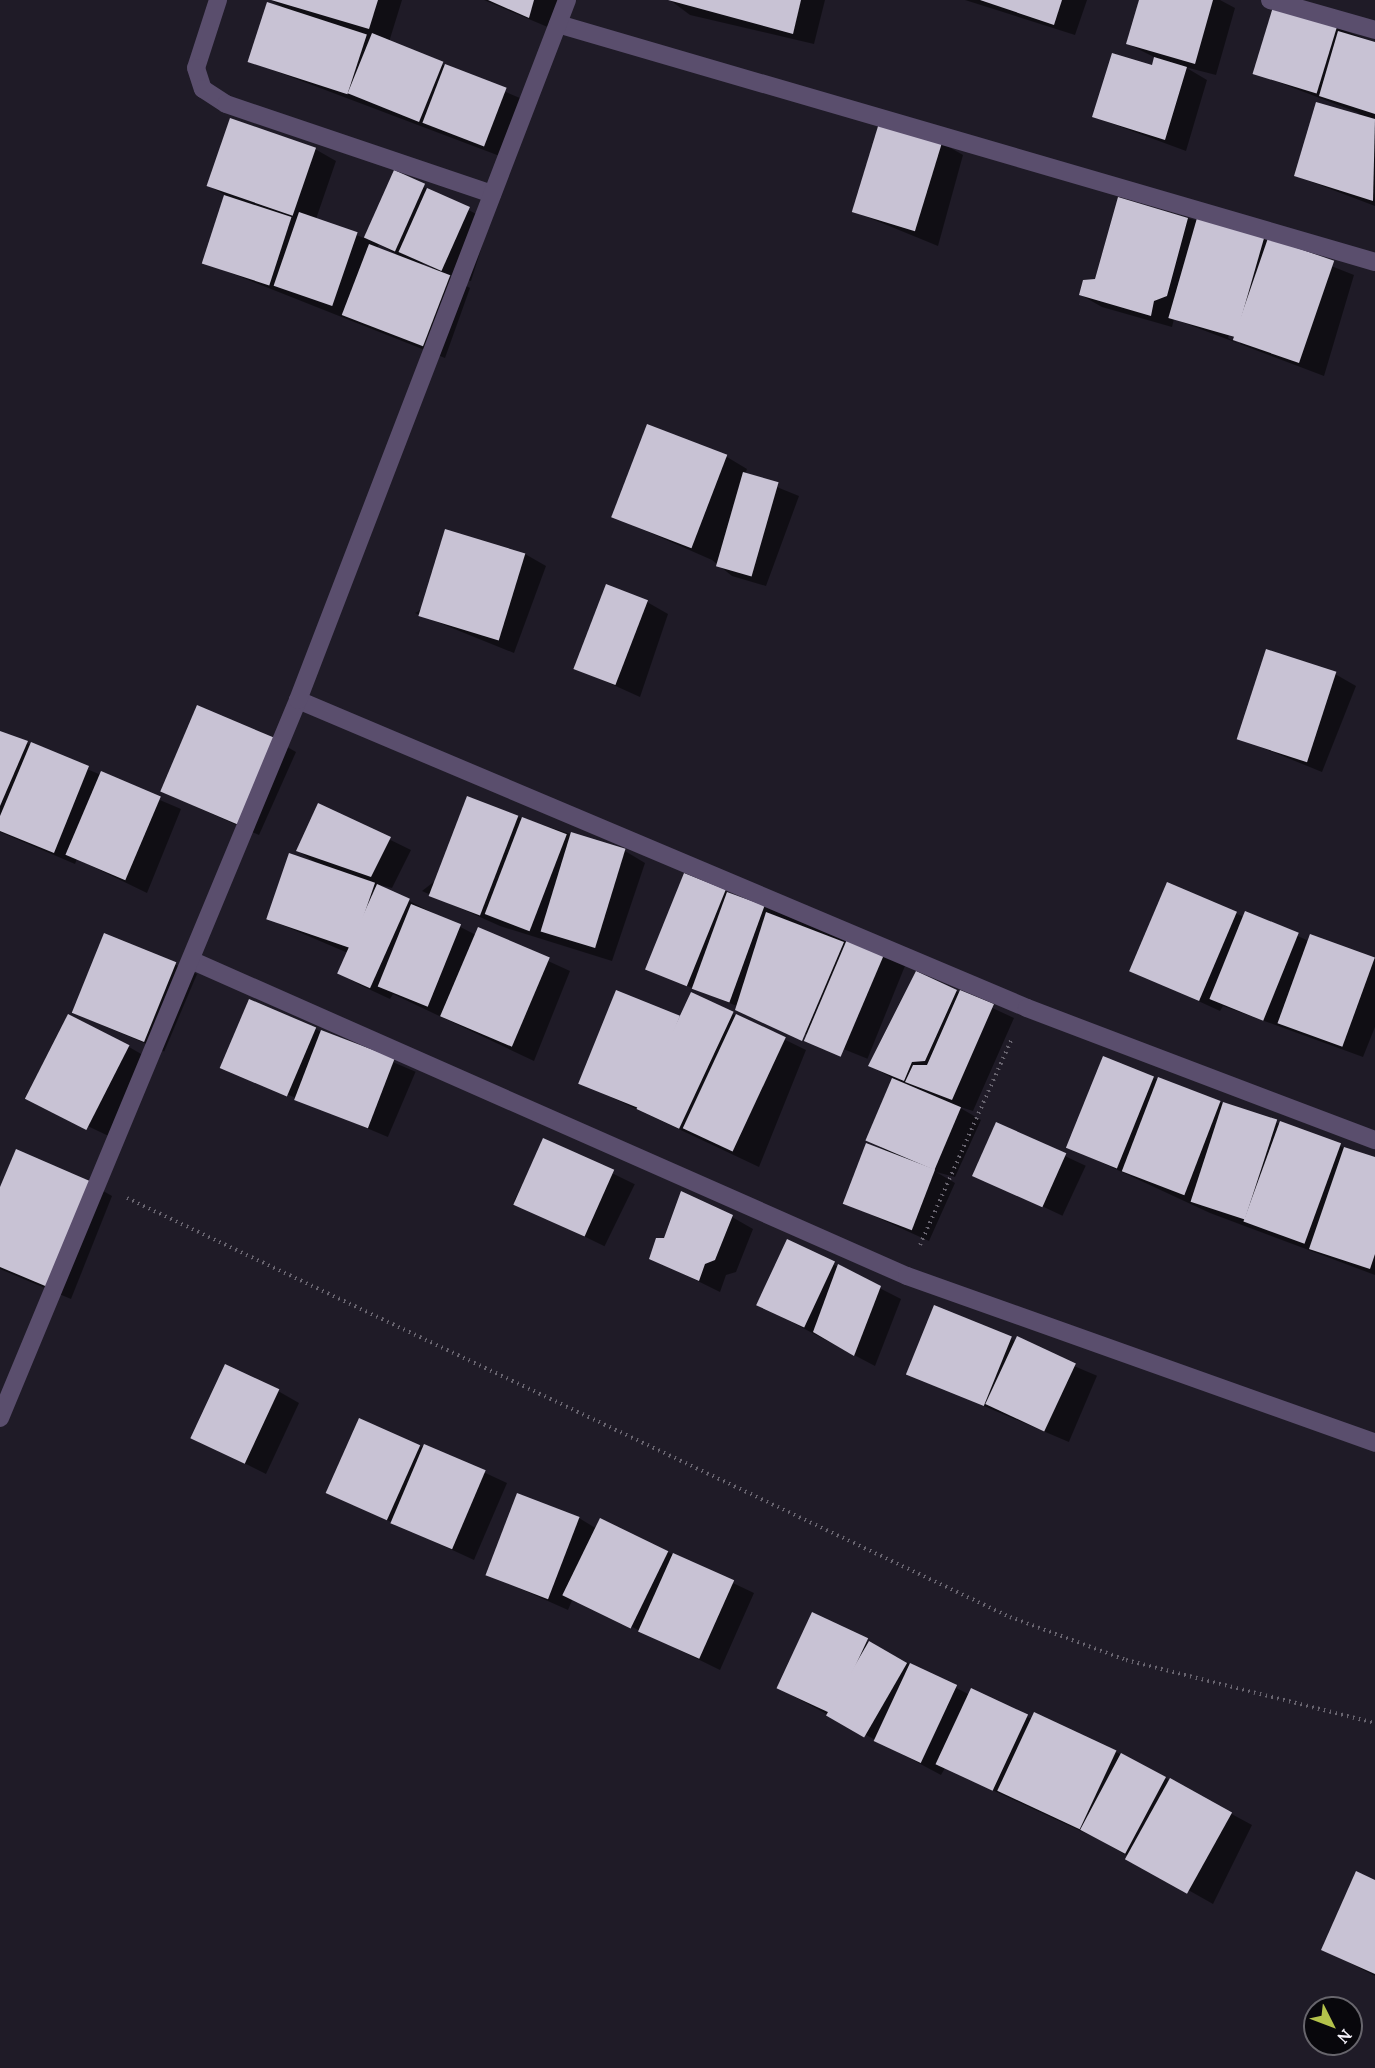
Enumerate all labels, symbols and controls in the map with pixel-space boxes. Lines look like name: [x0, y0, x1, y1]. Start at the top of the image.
north arrow: [1303, 1996, 1363, 2056]
text: N: [1333, 2025, 1356, 2048]

